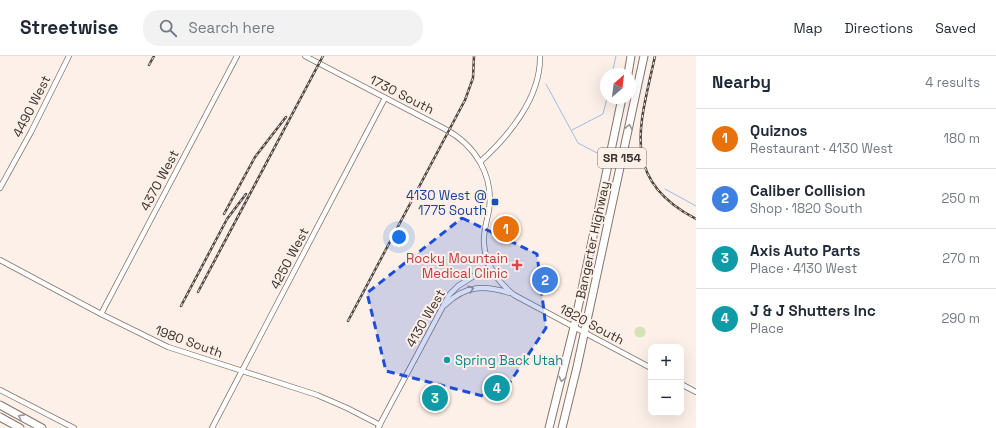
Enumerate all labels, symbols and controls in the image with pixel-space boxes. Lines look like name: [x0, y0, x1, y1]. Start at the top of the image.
search box: [143, 10, 423, 46]
text: Streetwise: [20, 15, 119, 40]
icon: search: [157, 17, 179, 39]
text: Search here: [189, 18, 275, 37]
text: Map: [793, 19, 823, 37]
text: Directions: [845, 19, 913, 37]
text: Saved: [935, 19, 976, 37]
north arrow: [600, 68, 636, 104]
street label: 1730 South: [367, 71, 437, 118]
text: Nearby: [712, 71, 771, 93]
street label: 4490 West: [9, 72, 54, 140]
text: 4 results: [925, 74, 980, 91]
text: Quiznos: [750, 121, 807, 140]
one-way arrow: [624, 124, 633, 130]
text: 1: [722, 130, 728, 147]
text: 180 m: [944, 130, 980, 147]
text: Restaurant · 4130 West: [750, 140, 893, 157]
street label: 4370 West: [136, 147, 183, 214]
road number: SR 154: [598, 148, 646, 168]
street label: Bangerter Highway: [572, 180, 613, 301]
text: Caliber Collision: [750, 181, 865, 200]
place label: 4130 West @ 1775 South: [406, 187, 487, 219]
text: 2: [721, 190, 729, 207]
text: 250 m: [942, 190, 980, 207]
marker: 4130 West @ 1775 South: [490, 197, 500, 207]
text: Shop · 1820 South: [750, 200, 862, 217]
pin: 1: [493, 214, 519, 244]
street label: 4250 West: [266, 225, 313, 292]
your location: [389, 227, 409, 247]
text: Axis Auto Parts: [750, 241, 860, 260]
place label: Rocky Mountain Medical Clinic: [406, 250, 508, 282]
text: 3: [721, 250, 729, 267]
text: 270 m: [942, 250, 980, 267]
marker: Rocky Mountain Medical Clinic: [511, 259, 523, 271]
text: Place · 4130 West: [750, 260, 857, 277]
pin: 2: [532, 265, 558, 295]
street label: 4130 West: [402, 286, 449, 350]
one-way arrow: [468, 286, 475, 294]
street label: 1820 South: [556, 300, 627, 349]
text: J & J Shutters Inc: [750, 301, 876, 320]
text: 4: [721, 310, 729, 327]
text: 290 m: [941, 310, 980, 327]
text: Place: [750, 320, 784, 337]
street label: 1980 South: [153, 321, 225, 362]
map controls: [648, 344, 684, 416]
button: +: [648, 344, 684, 380]
place label: Spring Back Utah: [455, 352, 563, 369]
marker: Spring Back Utah: [442, 355, 452, 365]
pin: 4: [484, 373, 510, 403]
one-way arrow: [558, 376, 566, 382]
button: −: [648, 380, 684, 416]
pin: 3: [422, 383, 448, 413]
one-way arrow: [18, 414, 25, 421]

